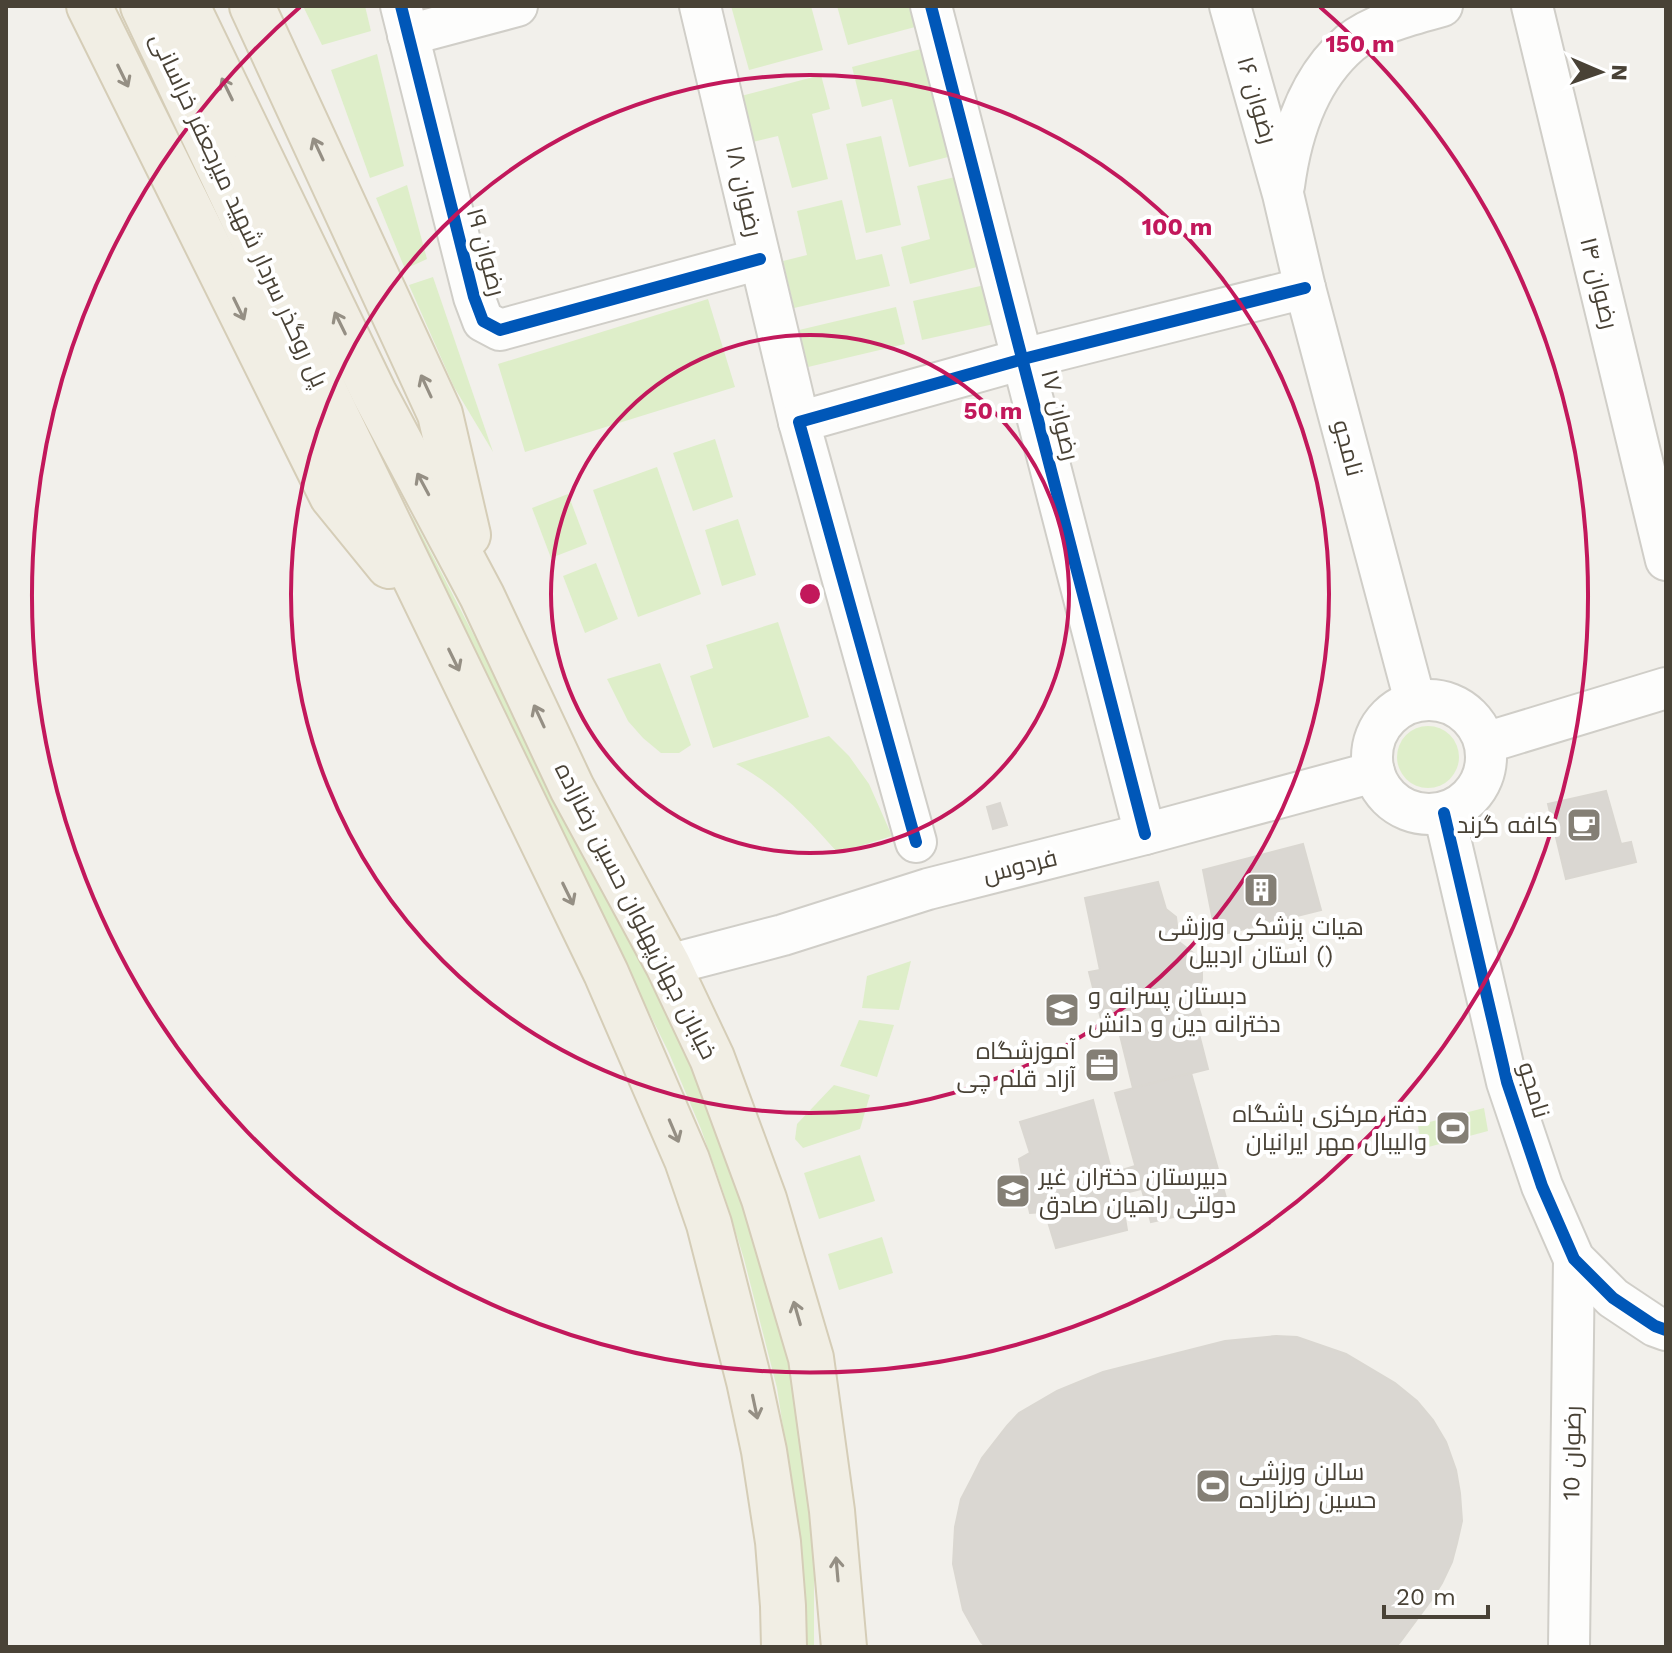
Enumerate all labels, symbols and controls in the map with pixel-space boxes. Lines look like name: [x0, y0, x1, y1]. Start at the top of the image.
street label: پل روگذر سردار شهید میرجعفر خراسانی: [143, 28, 334, 393]
text: 150 m: [1325, 30, 1395, 58]
north arrow: [1560, 32, 1640, 112]
street label: رضوان ۱۶: [1231, 53, 1283, 147]
one-way arrow: [116, 63, 132, 87]
text: N: [1607, 64, 1632, 81]
one-way arrow: [219, 77, 234, 101]
one-way arrow: [310, 138, 325, 162]
street label: رضوان ۱۸: [720, 143, 768, 239]
street label: رضوان ۱۹: [461, 205, 511, 299]
text: 100 m: [1142, 213, 1212, 241]
street label: رضوان ۱۴: [1574, 234, 1624, 332]
one-way arrow: [232, 296, 247, 320]
one-way arrow: [332, 311, 347, 335]
street label: رضوان ۱۷: [1035, 367, 1085, 463]
one-way arrow: [418, 374, 433, 398]
text: 50 m: [964, 397, 1022, 425]
street label: نامجو: [1327, 417, 1369, 479]
one-way arrow: [414, 473, 430, 496]
centre of rings: [796, 580, 824, 608]
one-way arrow: [447, 648, 462, 672]
one-way arrow: [531, 705, 546, 729]
street label: خیابان جهان‌پهلوان حسین رضا‌زاده: [547, 758, 723, 1065]
cafe icon: کافه گرند: [1565, 806, 1603, 844]
place label: کافه گرند: [1457, 811, 1558, 839]
street label: فردوس: [980, 843, 1060, 889]
building icon: هیات پزشکی ورزشی استان اردبیل (): [1242, 871, 1280, 909]
one-way arrow: [561, 882, 576, 906]
place label: هیات پزشکی ورزشی استان اردبیل (): [1158, 913, 1364, 969]
place label: دبستان پسرانه و دخترانه دین و دانش: [1088, 982, 1281, 1038]
school or university icon: دبستان پسرانه و دخترانه دین و دانش: [1043, 991, 1081, 1029]
place label: آموزشگاه آزاد قلم چی: [957, 1037, 1077, 1095]
office icon: آموزشگاه آزاد قلم چی: [1083, 1046, 1121, 1084]
street label: نامجو: [1512, 1059, 1556, 1121]
place label: دفتر مرکزی باشگاه والیبال مهر ایرانیان: [1232, 1100, 1427, 1156]
sports icon: دفتر مرکزی باشگاه والیبال مهر ایرانیان: [1434, 1109, 1472, 1147]
one-way arrow: [668, 1118, 683, 1143]
place label: دبیرستان دختران غیر دولتی راهیان صادق: [1037, 1163, 1236, 1220]
school or university icon: دبیرستان دختران غیر دولتی راهیان صادق: [994, 1172, 1032, 1210]
one-way arrow: [789, 1300, 804, 1326]
one-way arrow: [748, 1394, 763, 1420]
street label: رضوان 10: [1557, 1405, 1587, 1501]
place label: سالن ورزشی حسین رضا‌زاده: [1239, 1458, 1376, 1514]
sports icon: سالن ورزشی حسین رضا‌زاده: [1194, 1467, 1232, 1505]
one-way arrow: [829, 1556, 844, 1583]
scale bar: [1384, 1569, 1488, 1619]
text: 20 m: [1396, 1583, 1456, 1611]

